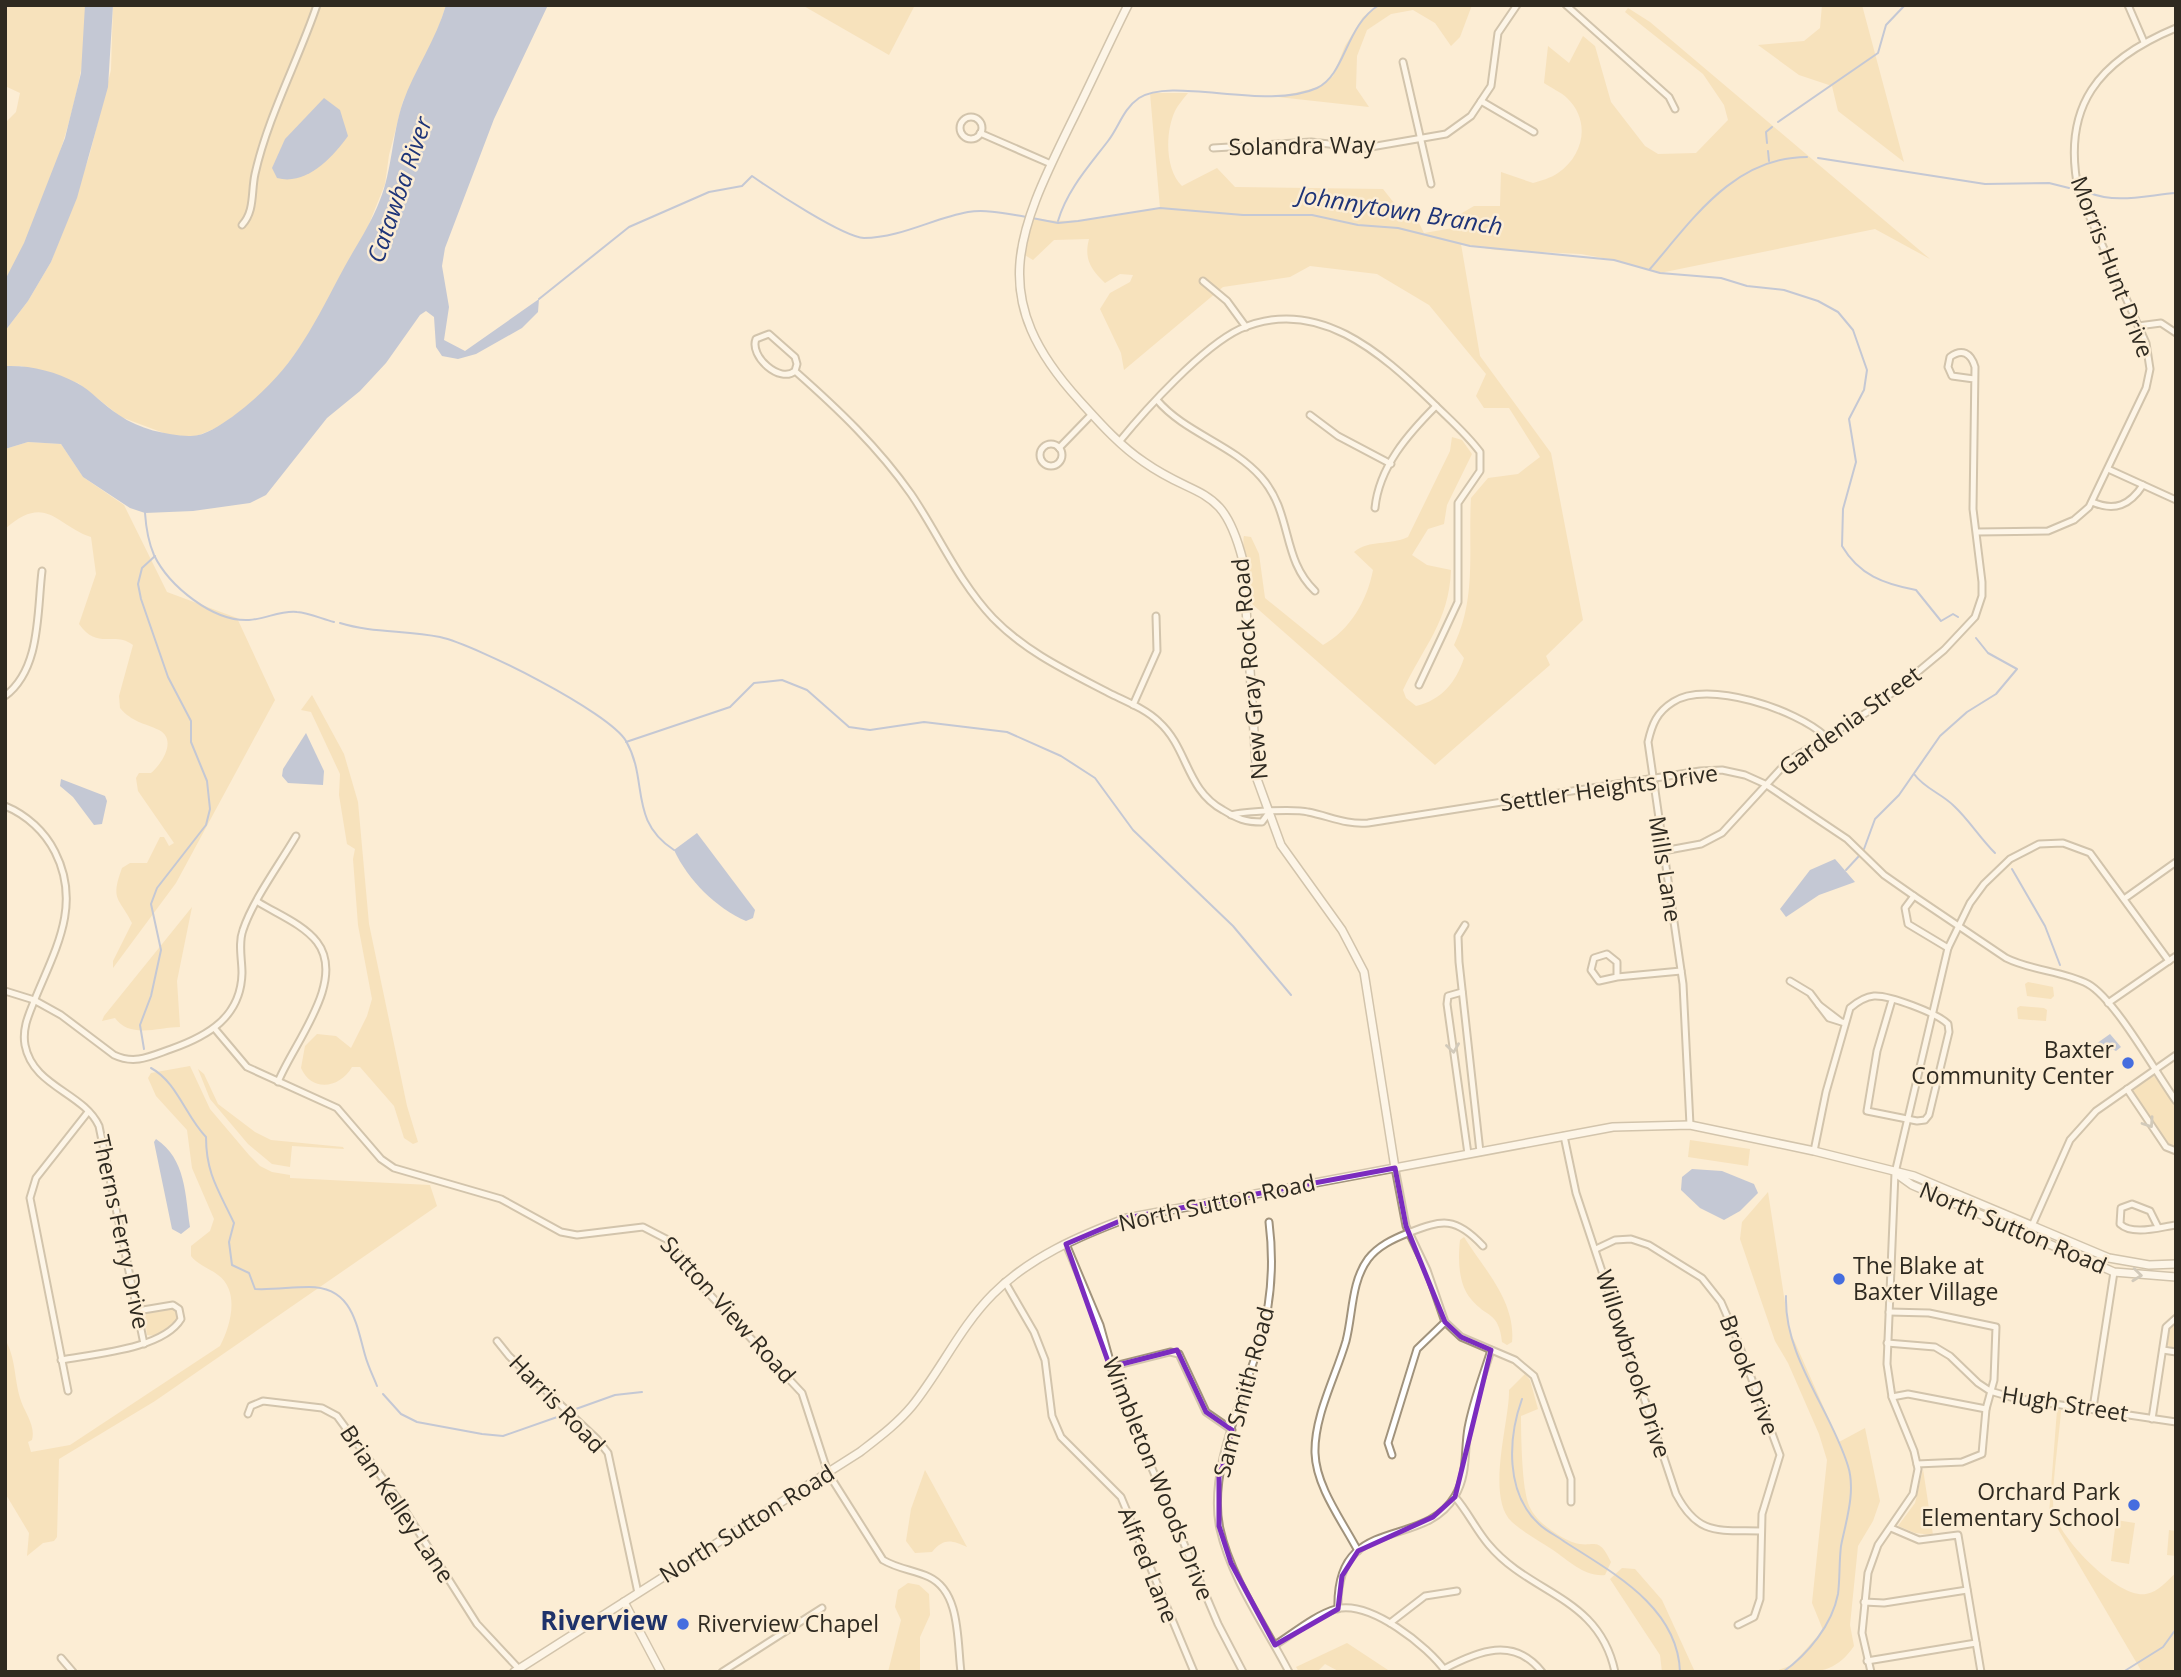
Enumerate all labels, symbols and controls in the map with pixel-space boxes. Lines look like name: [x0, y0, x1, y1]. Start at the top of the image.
water label: Catawba River: [358, 111, 439, 267]
street label: Solandra Way: [1228, 128, 1376, 162]
street label: Morris Hunt Drive: [2064, 171, 2162, 362]
water label: Johnnytown Branch: [1291, 176, 1505, 242]
street label: New Gray Rock Road: [1223, 557, 1275, 781]
street label: Gardenia Street: [1772, 658, 1927, 783]
street label: Settler Heights Drive: [1498, 756, 1720, 818]
street label: Mills Lane: [1642, 814, 1690, 924]
place label: Baxter Community Center: [1911, 1033, 2115, 1091]
one-way arrow: [1446, 1043, 1461, 1054]
marker: Baxter Community Center: [2120, 1055, 2136, 1071]
one-way arrow: [2141, 1115, 2153, 1128]
street label: Therns Ferry Drive: [86, 1132, 158, 1332]
street label: North Sutton Road: [1115, 1166, 1318, 1239]
street label: North Sutton Road: [1915, 1173, 2112, 1281]
street label: Sutton View Road: [654, 1229, 804, 1390]
place label: The Blake at Baxter Village: [1853, 1249, 1998, 1307]
street label: Willowbrook Drive: [1588, 1266, 1679, 1462]
one-way arrow: [2131, 1268, 2143, 1283]
marker: The Blake at Baxter Village: [1831, 1271, 1847, 1287]
street label: Sam Smith Road: [1205, 1303, 1281, 1481]
street label: Brook Drive: [1712, 1310, 1788, 1439]
street label: Harris Road: [502, 1347, 613, 1460]
street label: Wimbleton Woods Drive: [1095, 1352, 1222, 1605]
street label: Hugh Street: [2000, 1377, 2131, 1429]
street label: Brian Kelley Lane: [333, 1418, 462, 1589]
street label: North Sutton Road: [653, 1456, 840, 1590]
place label: Orchard Park Elementary School: [1921, 1475, 2120, 1533]
marker: Orchard Park Elementary School: [2126, 1497, 2142, 1513]
street label: Alfred Lane: [1111, 1502, 1187, 1627]
district label: Riverview: [540, 1602, 668, 1638]
place label: Riverview Chapel: [697, 1607, 879, 1639]
marker: Riverview Chapel: [675, 1616, 691, 1632]

